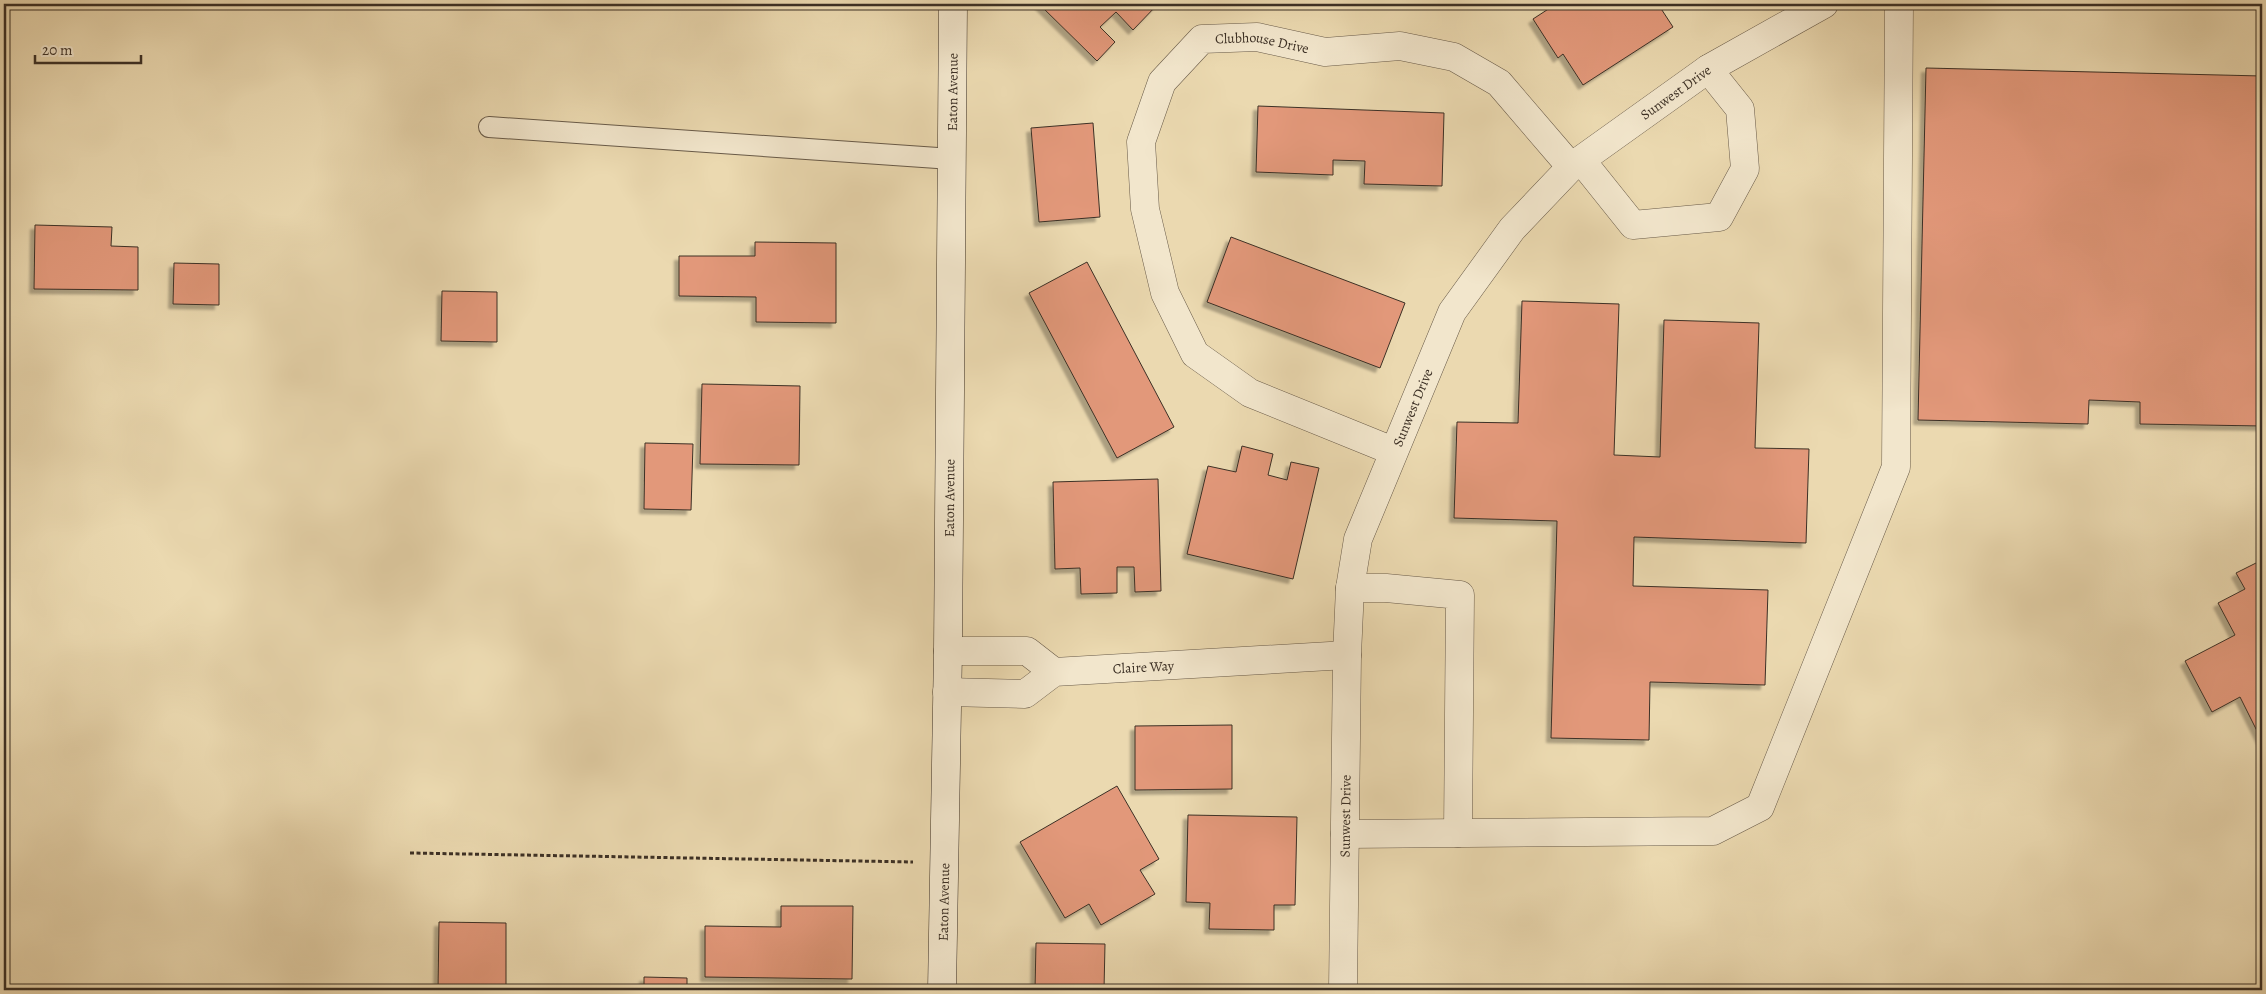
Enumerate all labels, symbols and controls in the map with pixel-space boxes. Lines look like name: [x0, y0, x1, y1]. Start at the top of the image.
street label: Clubhouse Drive: [1215, 28, 1311, 58]
scale bar: [35, 32, 141, 64]
text: 20 m: [42, 40, 73, 60]
street label: Eaton Avenue: [943, 53, 962, 131]
street label: Sunwest Drive: [1636, 60, 1715, 124]
street label: Sunwest Drive: [1388, 366, 1437, 449]
street label: Eaton Avenue: [939, 459, 959, 537]
street label: Claire Way: [1112, 656, 1175, 678]
street label: Sunwest Drive: [1335, 774, 1355, 858]
street label: Eaton Avenue: [933, 863, 954, 941]

